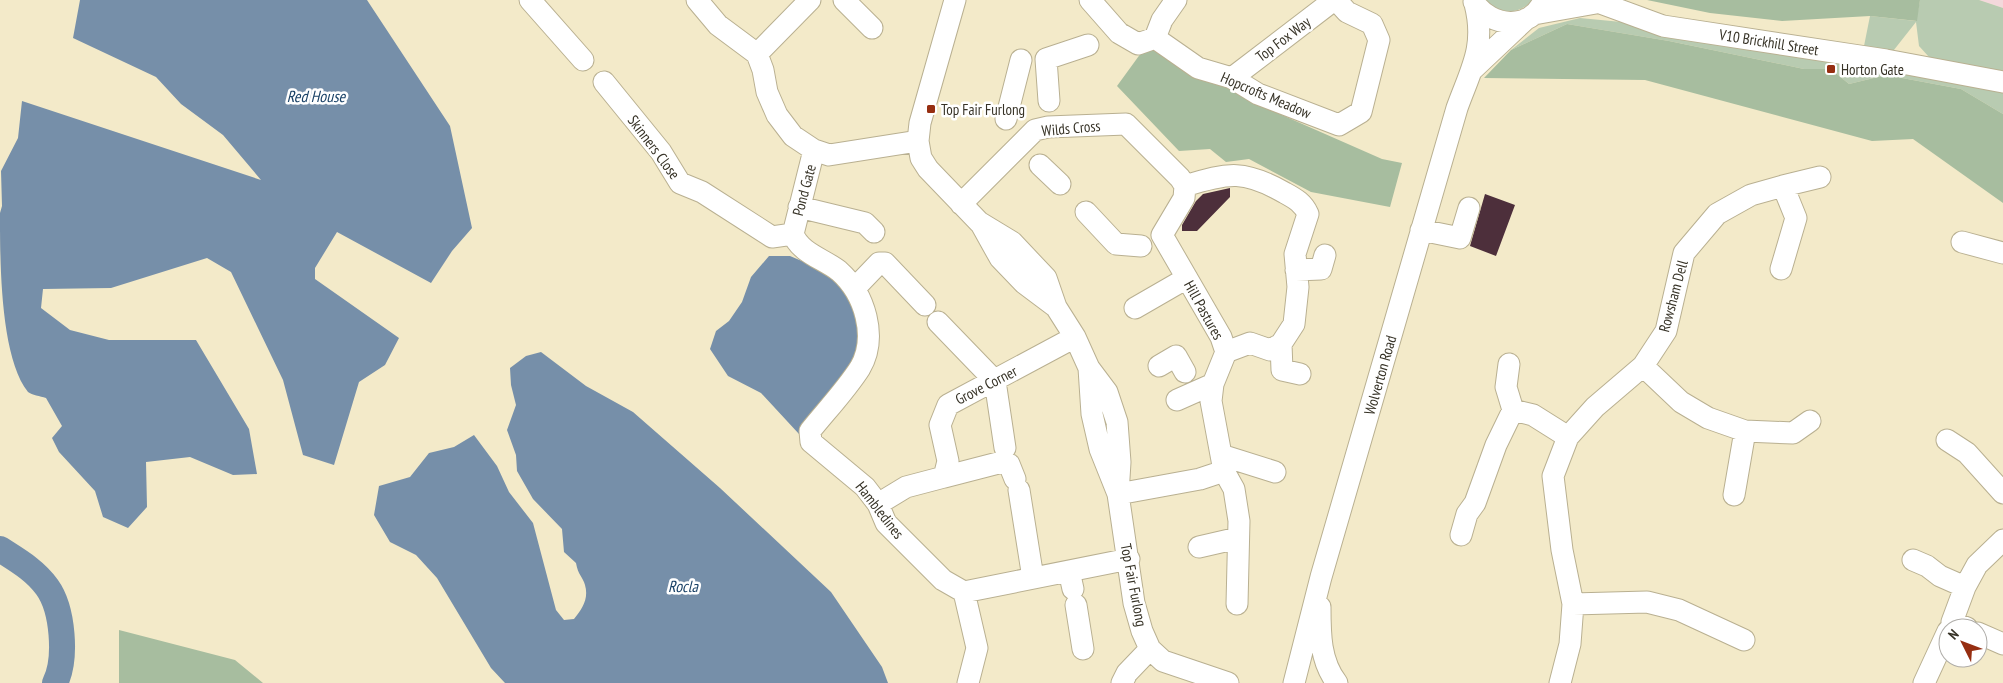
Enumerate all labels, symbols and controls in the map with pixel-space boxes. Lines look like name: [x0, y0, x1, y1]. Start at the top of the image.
street label: Top Fox Way: [1252, 12, 1314, 66]
street label: V10 Brickhill Street: [1717, 25, 1820, 59]
place label: Horton Gate: [1841, 60, 1904, 79]
marker: Horton Gate: [1825, 63, 1837, 75]
street label: Hopcrofts Meadow: [1218, 67, 1314, 123]
water label: Red House: [287, 86, 347, 106]
place label: Top Fair Furlong: [941, 100, 1025, 119]
marker: Top Fair Furlong: [925, 103, 937, 115]
street label: Skinners Close: [624, 111, 684, 183]
street label: Wilds Cross: [1041, 116, 1101, 140]
street label: Pond Gate: [788, 162, 820, 218]
street label: Rowsham Dell: [1654, 258, 1692, 334]
street label: Hill Pastures: [1180, 277, 1228, 343]
street label: Wolverton Road: [1360, 333, 1400, 417]
street label: Grove Corner: [952, 361, 1021, 409]
street label: Hambledines: [852, 478, 908, 542]
street label: Top Fair Furlong: [1117, 542, 1151, 628]
water label: Rocla: [668, 576, 699, 596]
north arrow: [1938, 618, 1988, 668]
text: N: [1944, 625, 1963, 643]

